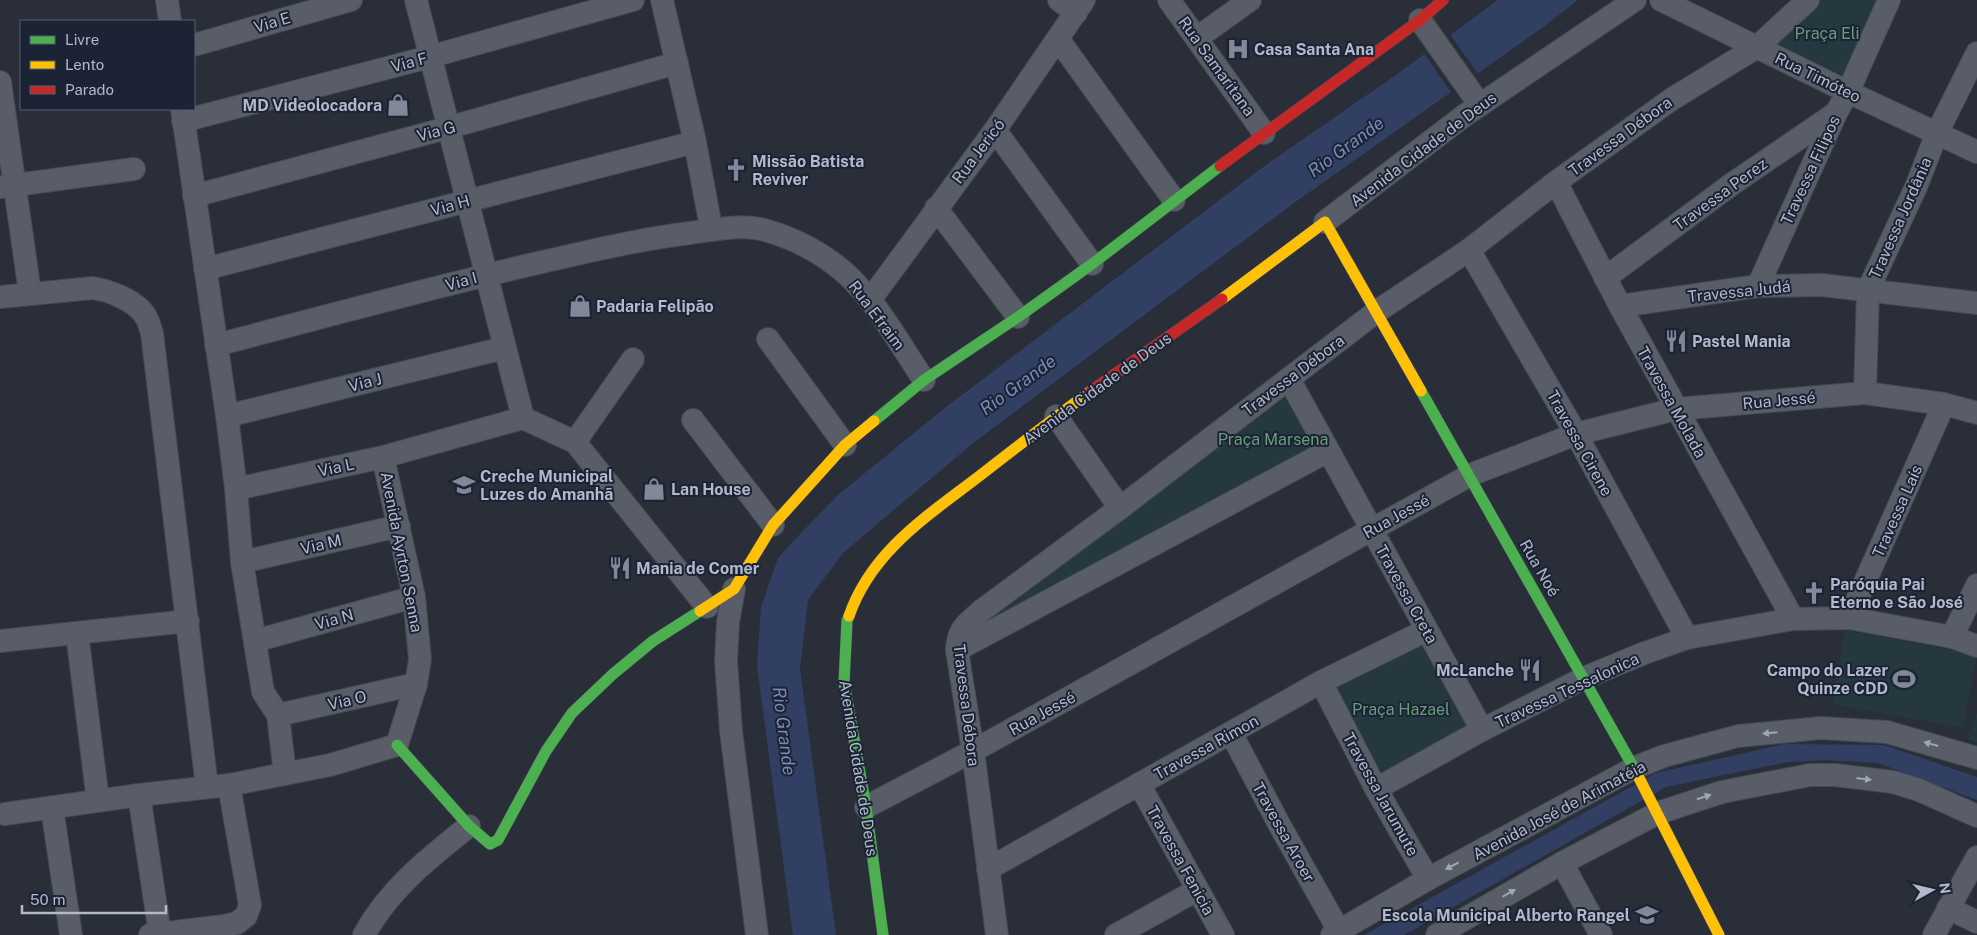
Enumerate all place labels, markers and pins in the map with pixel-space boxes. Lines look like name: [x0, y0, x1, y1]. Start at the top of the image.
hospital icon: Casa Santa Ana: [1225, 36, 1251, 62]
place label: Casa Santa Ana: [1254, 40, 1374, 59]
shop icon: MD Videolocadora: [385, 92, 411, 118]
place label: MD Videolocadora: [243, 96, 382, 115]
place label: Missão Batista Reviver: [752, 152, 864, 189]
church icon: Missão Batista Reviver: [723, 157, 749, 183]
shop icon: Padaria Felipão: [567, 293, 593, 319]
place label: Padaria Felipão: [596, 297, 714, 316]
restaurant icon: Pastel Mania: [1663, 328, 1689, 354]
place label: Pastel Mania: [1692, 332, 1791, 351]
place label: Creche Municipal Luzes do Amanhã: [480, 467, 613, 504]
school or university icon: Creche Municipal Luzes do Amanhã: [451, 472, 477, 498]
shop icon: Lan House: [641, 476, 667, 502]
place label: Lan House: [671, 480, 751, 499]
restaurant icon: Mania de Comer: [607, 555, 633, 581]
place label: Mania de Comer: [636, 559, 760, 578]
place label: Paróquia Pai Eterno e São José: [1830, 575, 1963, 612]
church icon: Paróquia Pai Eterno e São José: [1801, 580, 1827, 606]
restaurant icon: McLanche: [1517, 657, 1543, 683]
place label: McLanche: [1436, 661, 1514, 680]
place label: Campo do Lazer Quinze CDD: [1767, 661, 1888, 698]
sports icon: Campo do Lazer Quinze CDD: [1891, 666, 1917, 692]
school or university icon: Escola Municipal Alberto Rangel: [1634, 902, 1660, 928]
place label: Escola Municipal Alberto Rangel: [1382, 906, 1630, 925]

